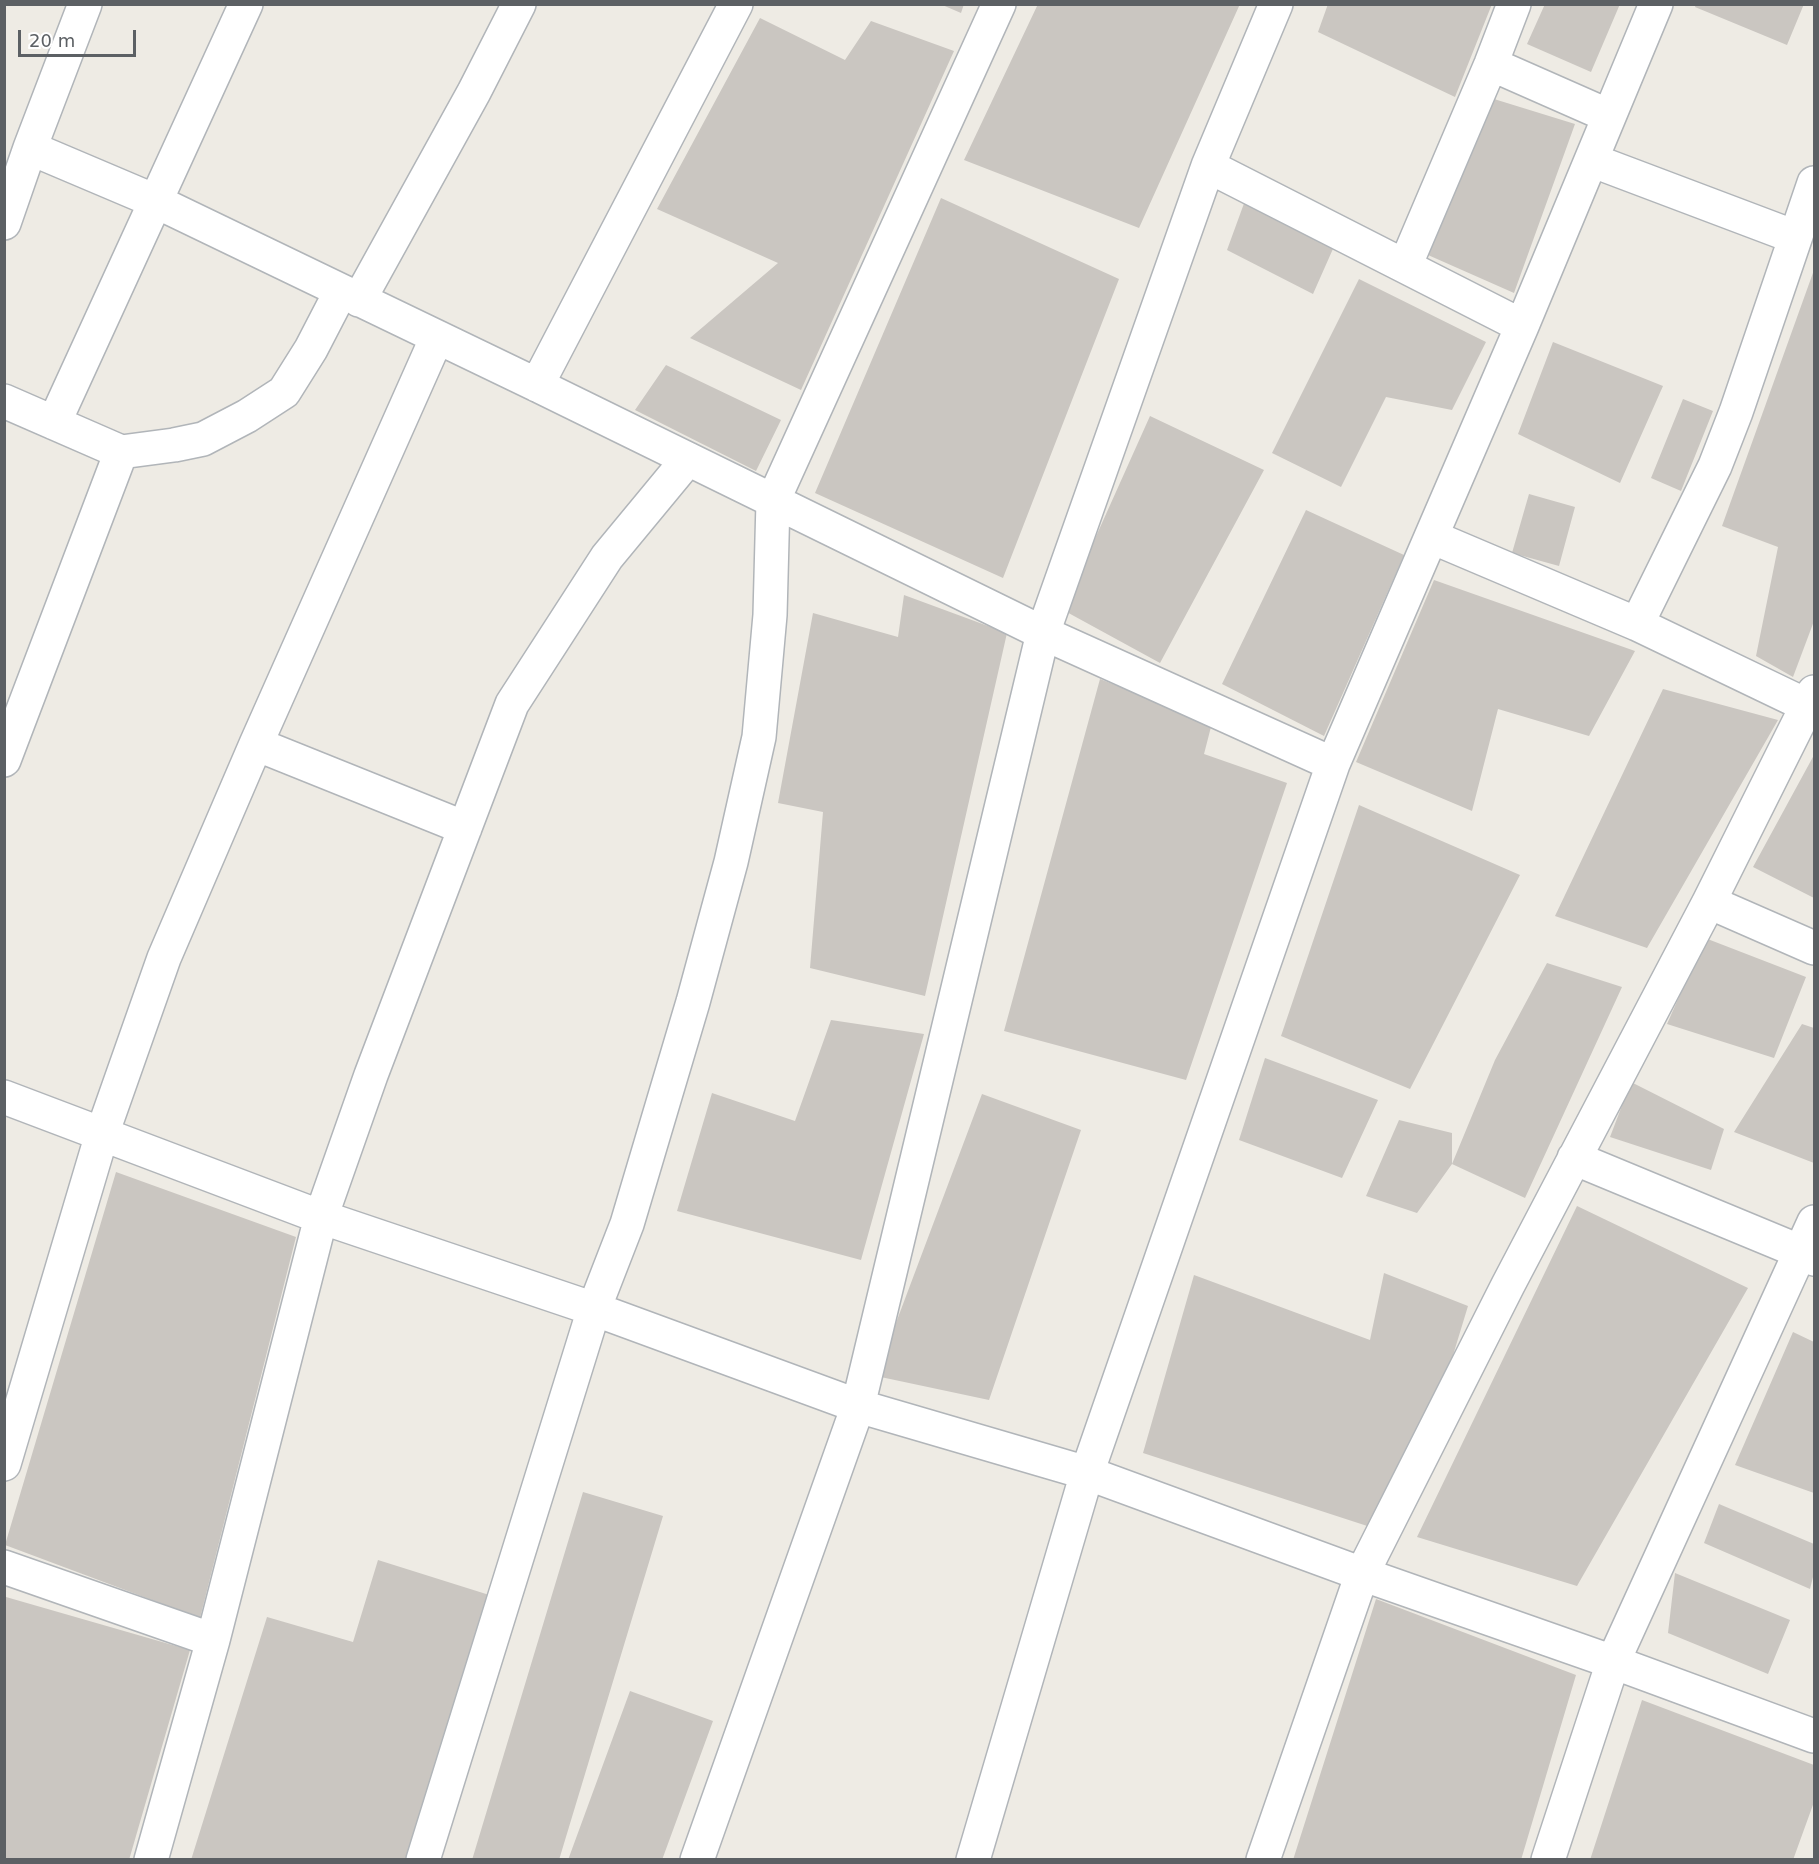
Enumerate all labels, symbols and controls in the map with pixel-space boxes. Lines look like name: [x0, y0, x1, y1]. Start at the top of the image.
scale bar: [21, 18, 140, 56]
text: 20 m: [29, 30, 75, 51]

